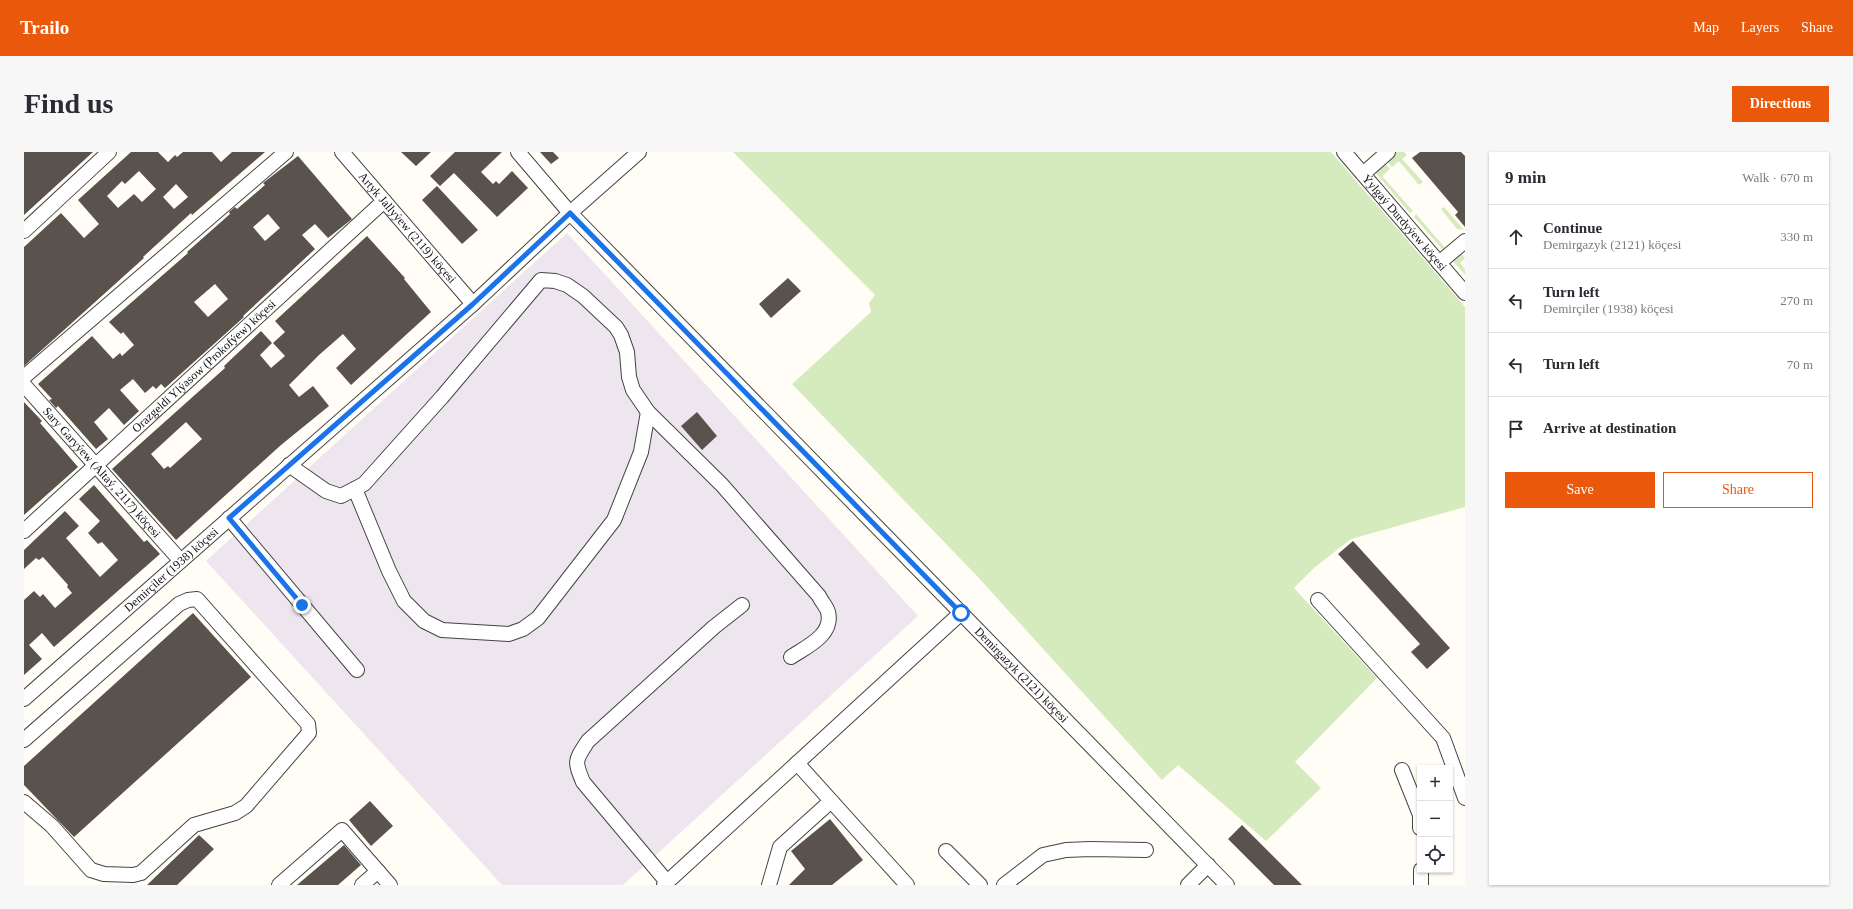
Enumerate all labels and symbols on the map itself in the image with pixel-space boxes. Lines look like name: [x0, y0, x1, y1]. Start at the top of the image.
street label: Artyk Jallyýew (2119) köçesi: [356, 169, 459, 287]
street label: Ýylgaý Durdyýew köçesi: [1359, 171, 1450, 274]
street label: Orazgeldi Ylýasow (Prokofýew) köçesi: [129, 296, 279, 435]
street label: Sary Garyýew (Altaý, 2117) köçesi: [40, 404, 164, 541]
street label: Demirçiler (1938) köçesi: [121, 524, 222, 615]
route end: [293, 596, 311, 614]
route start: [952, 604, 970, 622]
street label: Demirgazyk (2121) köçesi: [972, 624, 1072, 726]

